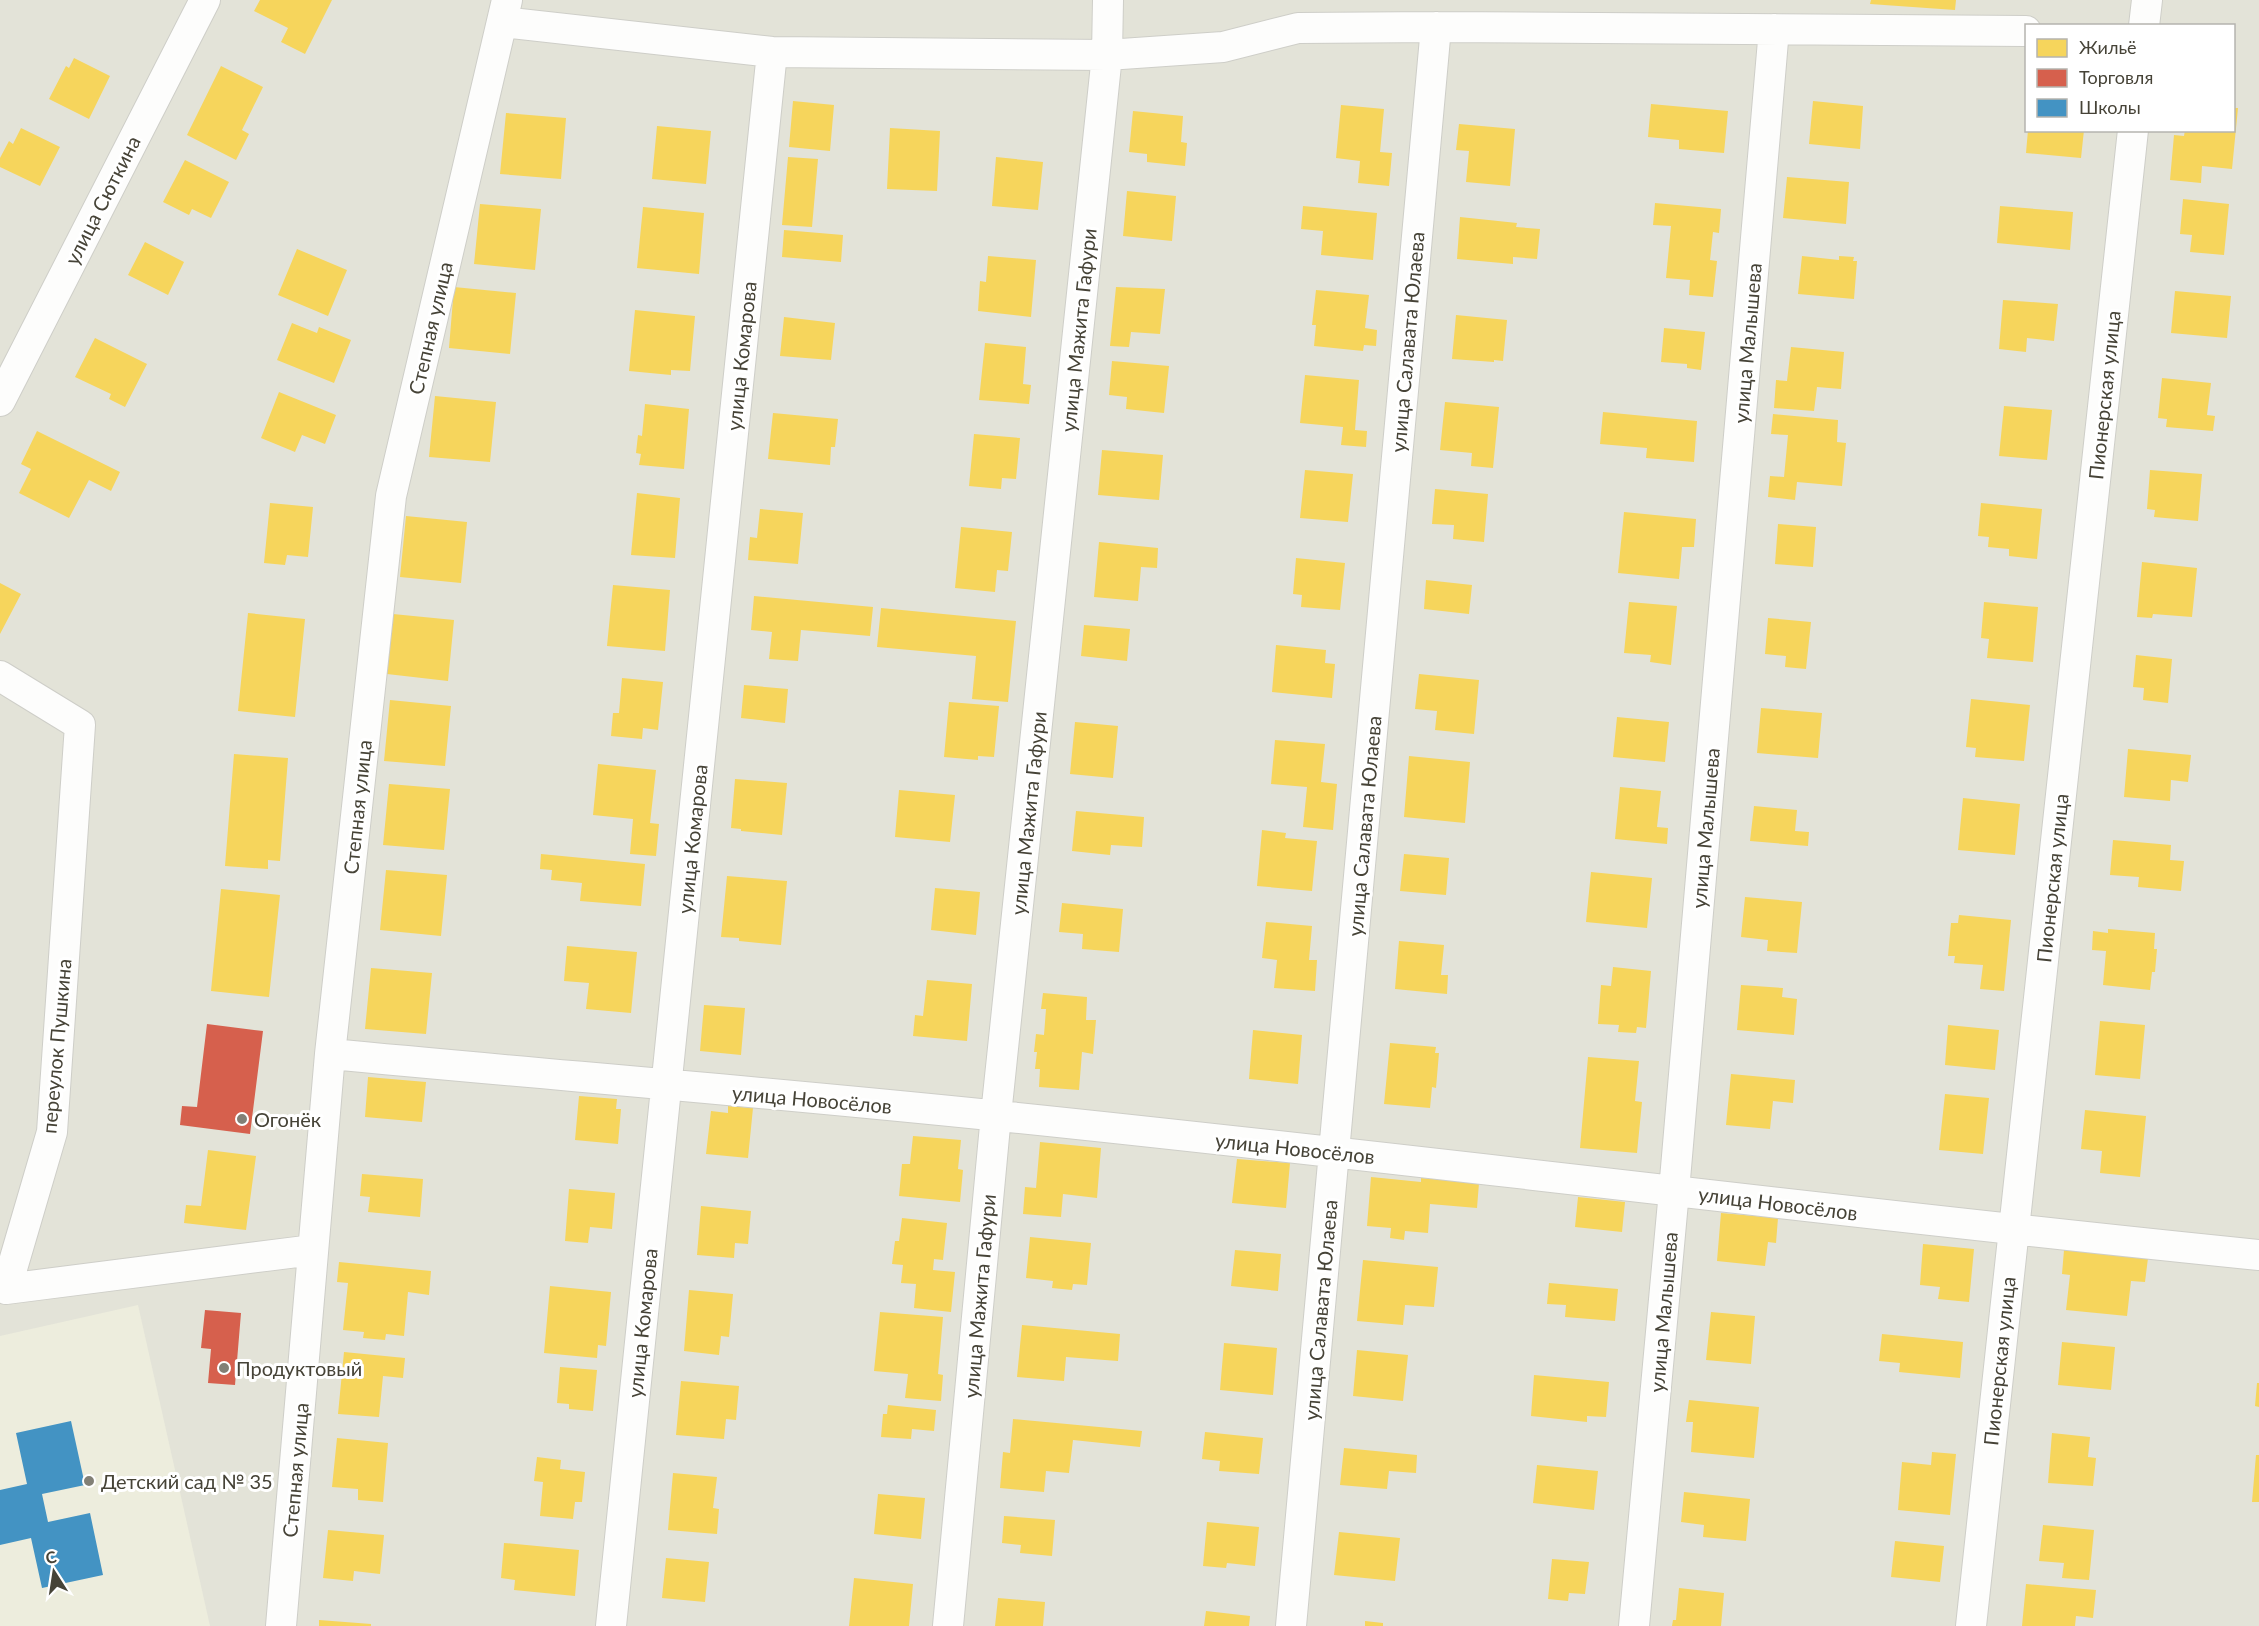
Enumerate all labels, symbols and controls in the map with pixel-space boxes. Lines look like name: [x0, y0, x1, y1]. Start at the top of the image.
legend: [2025, 24, 2235, 132]
text: Жильё: [2079, 36, 2137, 58]
text: Торговля: [2079, 66, 2153, 88]
text: Школы: [2079, 96, 2141, 118]
street label: улица Сюткина: [59, 132, 145, 268]
street label: улица Мажита Гафури: [1055, 227, 1101, 433]
street label: улица Салавата Юлаева: [1385, 231, 1429, 453]
street label: Степная улица: [403, 259, 457, 397]
street label: улица Малышева: [1728, 262, 1766, 424]
street label: улица Комарова: [721, 280, 761, 432]
street label: Пионерская улица: [2083, 309, 2125, 481]
street label: улица Мажита Гафури: [1005, 710, 1051, 916]
street label: улица Салавата Юлаева: [1342, 715, 1386, 937]
street label: Степная улица: [338, 738, 376, 876]
street label: улица Малышева: [1686, 747, 1724, 909]
street label: улица Комарова: [672, 763, 712, 915]
street label: Пионерская улица: [2031, 792, 2073, 964]
street label: переулок Пушкина: [36, 958, 76, 1134]
street label: улица Новосёлов: [731, 1080, 893, 1118]
place label: Огонёк: [254, 1107, 322, 1131]
marker: Огонёк: [235, 1112, 249, 1126]
street label: улица Новосёлов: [1214, 1128, 1376, 1168]
street label: улица Новосёлов: [1697, 1181, 1859, 1225]
street label: улица Мажита Гафури: [958, 1193, 1000, 1399]
street label: улица Салавата Юлаева: [1298, 1199, 1342, 1421]
street label: улица Малышева: [1644, 1231, 1682, 1393]
street label: улица Комарова: [622, 1247, 662, 1399]
street label: Пионерская улица: [1978, 1275, 2020, 1447]
place label: Продуктовый: [236, 1356, 362, 1380]
marker: Продуктовый: [217, 1361, 231, 1375]
street label: Степная улица: [277, 1402, 313, 1538]
place label: Детский сад № 35: [101, 1469, 273, 1493]
marker: Детский сад № 35: [82, 1474, 96, 1488]
north arrow: [24, 1542, 84, 1602]
text: С: [44, 1546, 58, 1567]

